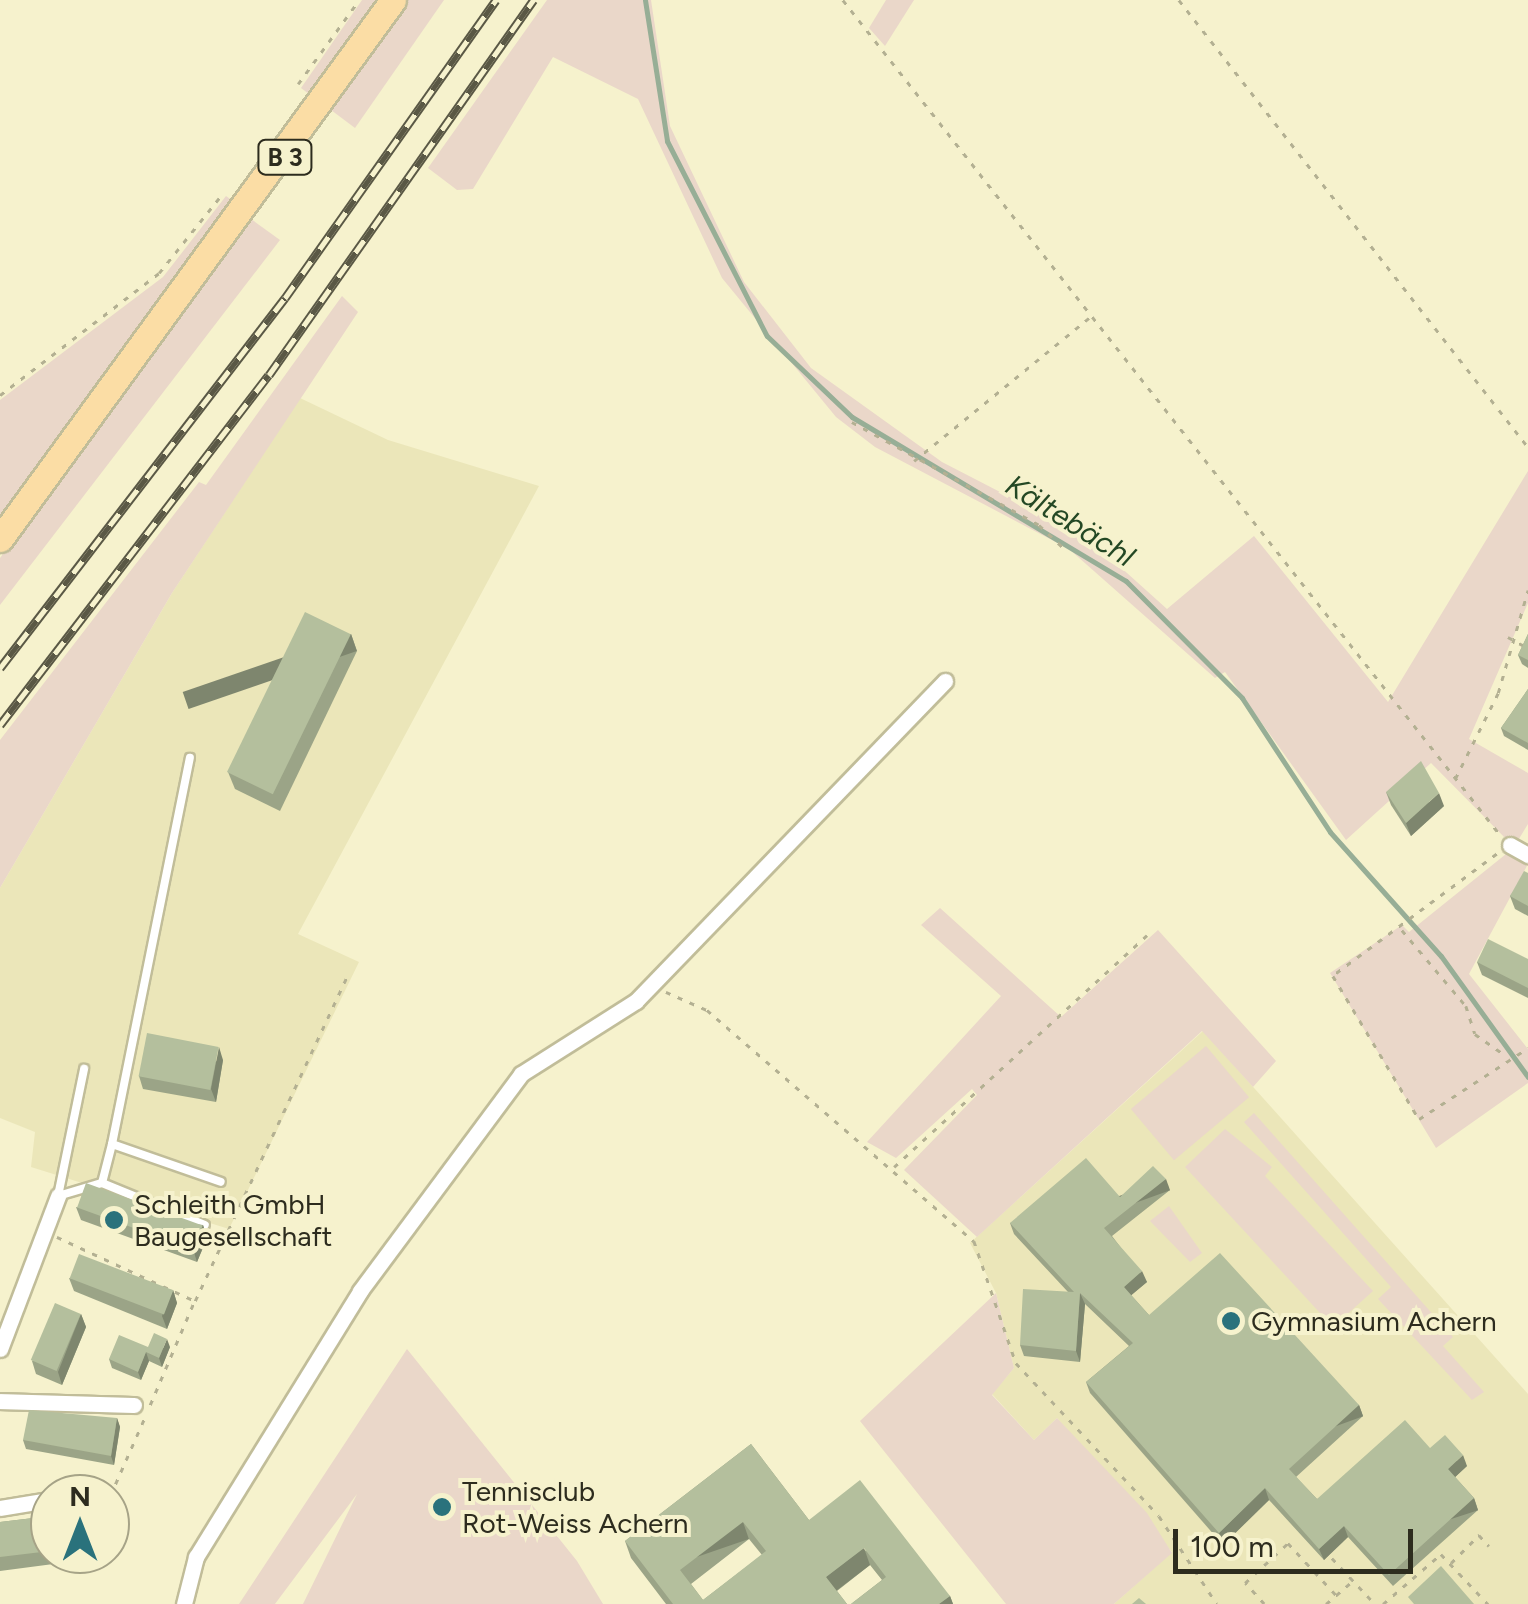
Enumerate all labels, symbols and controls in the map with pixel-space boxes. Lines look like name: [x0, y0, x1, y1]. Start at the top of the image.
road number: B 3: [255, 137, 315, 177]
water label: Kältebächl: [999, 467, 1141, 575]
place label: Schleith GmbH Baugesellschaft: [134, 1187, 332, 1253]
marker: Schleith GmbH Baugesellschaft: [103, 1209, 125, 1231]
place label: Gymnasium Achern: [1251, 1304, 1497, 1338]
marker: Gymnasium Achern: [1220, 1310, 1242, 1332]
north arrow: [30, 1474, 130, 1574]
place label: Tennisclub Rot-Weiss Achern: [462, 1474, 688, 1540]
text: N: [69, 1479, 91, 1513]
marker: Tennisclub Rot-Weiss Achern: [431, 1496, 453, 1518]
scale bar: [1178, 1509, 1418, 1571]
text: 100 m: [1190, 1528, 1274, 1565]

